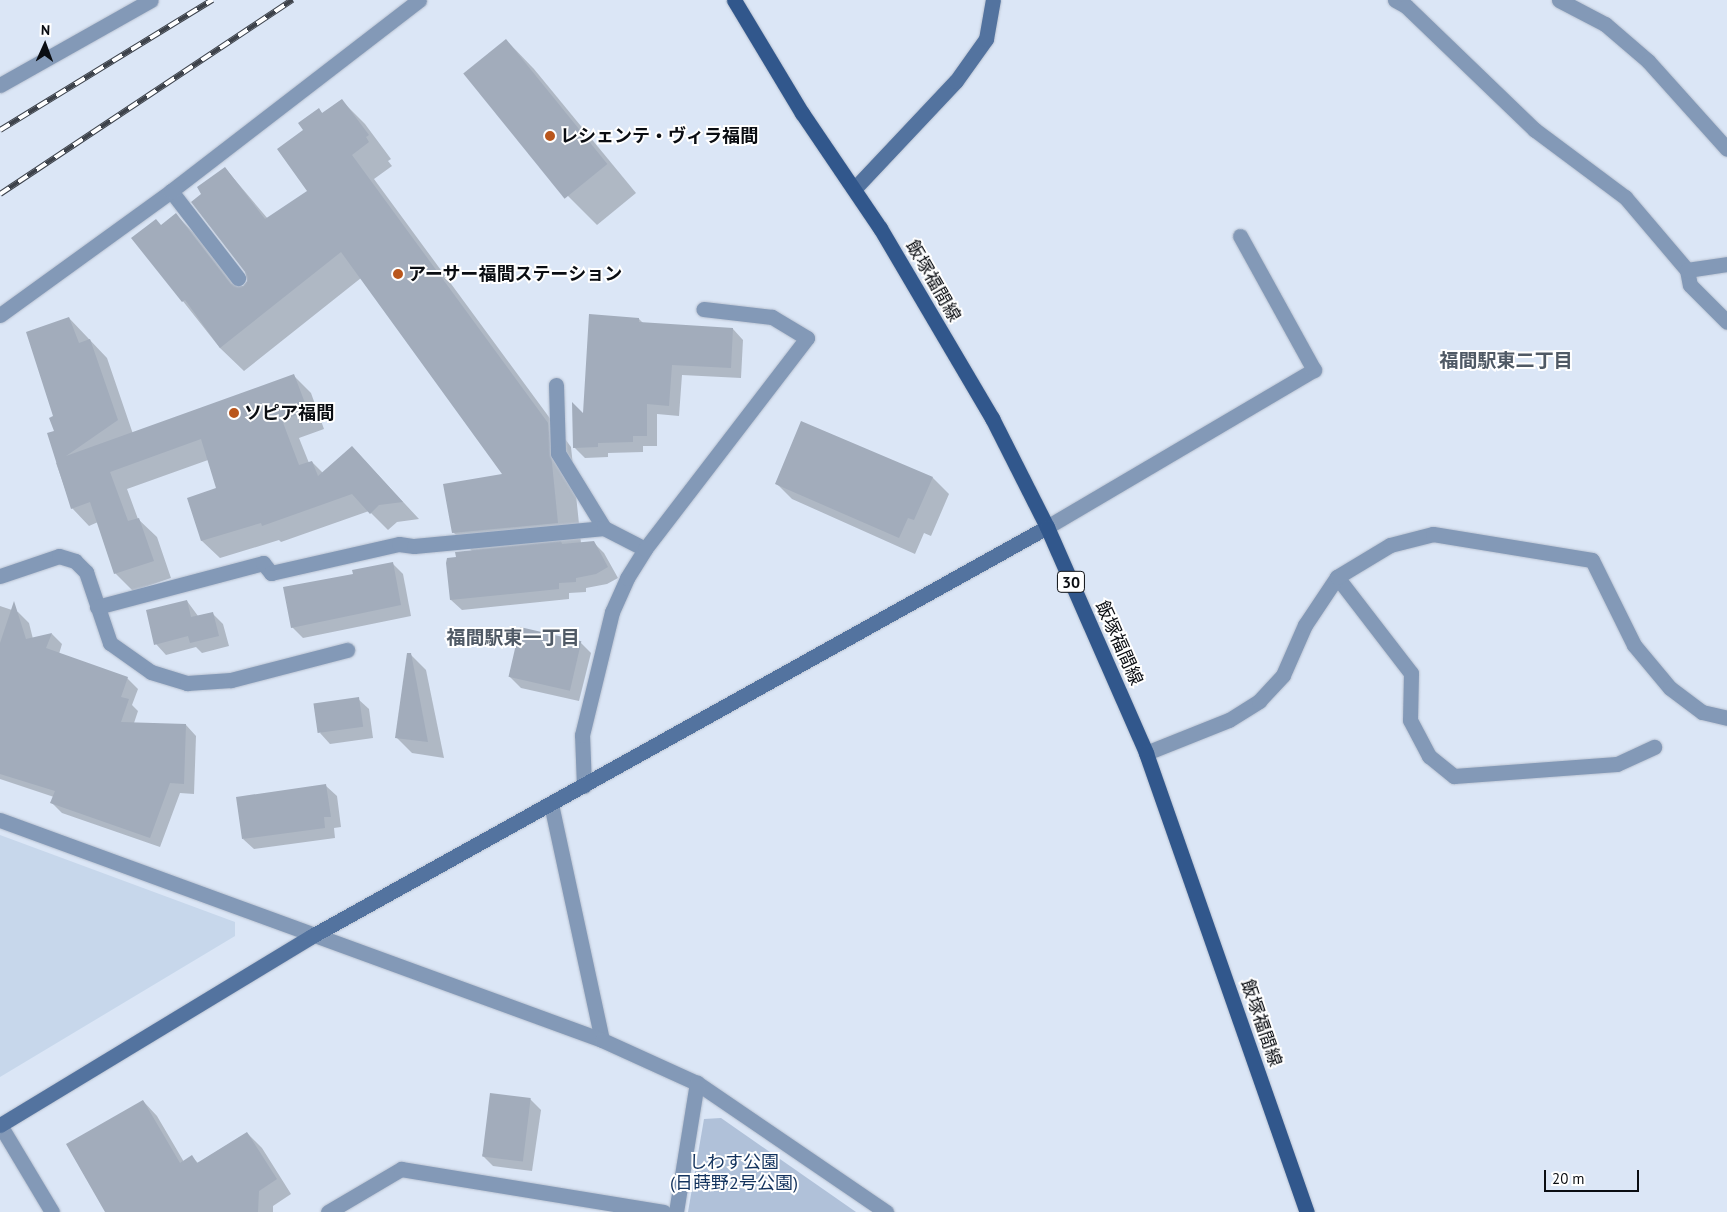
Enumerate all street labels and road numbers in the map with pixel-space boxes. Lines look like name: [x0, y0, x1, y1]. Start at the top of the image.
street label: 飯塚福間線: [901, 237, 965, 325]
road number: 30: [1056, 568, 1086, 596]
street label: 飯塚福間線: [1091, 597, 1147, 689]
street label: 飯塚福間線: [1236, 977, 1286, 1069]

